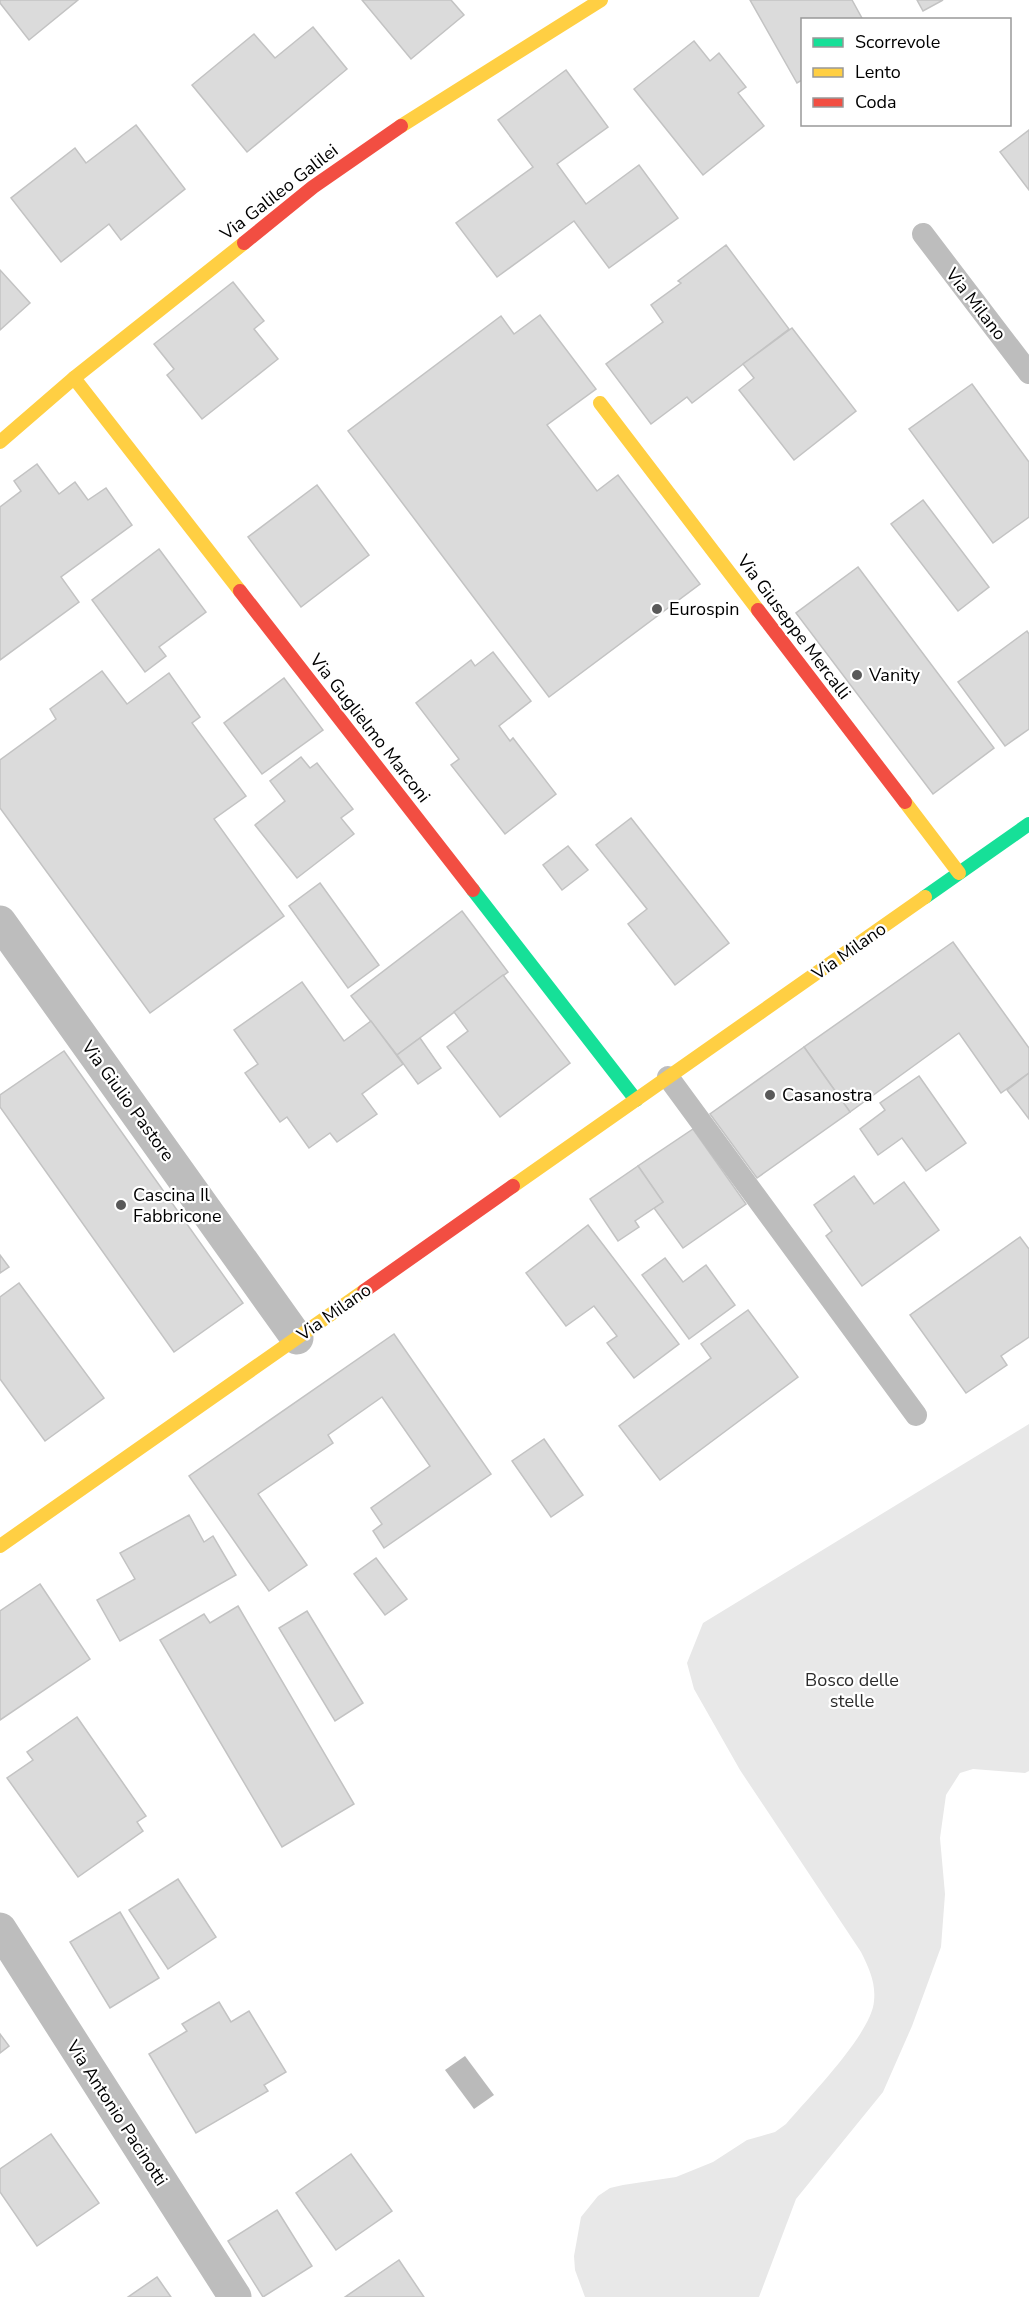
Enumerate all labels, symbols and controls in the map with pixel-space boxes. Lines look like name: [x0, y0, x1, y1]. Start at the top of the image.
legend: [801, 18, 1011, 126]
text: Scorrevole: [855, 30, 940, 54]
text: Lento: [855, 60, 901, 84]
text: Coda: [855, 90, 897, 114]
street label: Via Galileo Galilei: [214, 138, 343, 246]
street label: Via Milano: [940, 262, 1012, 345]
street label: Via Giuseppe Mercalli: [731, 549, 856, 704]
place label: Eurospin: [669, 597, 739, 621]
marker: Eurospin: [650, 602, 664, 616]
street label: Via Guglielmo Marconi: [304, 648, 436, 807]
place label: Vanity: [868, 663, 921, 687]
marker: Vanity: [850, 668, 864, 682]
street label: Via Milano: [806, 917, 891, 986]
street label: Via Giulio Pastore: [76, 1035, 180, 1166]
place label: Casanostra: [782, 1083, 873, 1107]
marker: Casanostra: [763, 1088, 777, 1102]
place label: Cascina Il Fabbricone: [133, 1183, 222, 1228]
marker: Cascina Il Fabbricone: [114, 1198, 128, 1212]
street label: Via Milano: [291, 1278, 376, 1347]
park label: Bosco delle stelle: [805, 1668, 899, 1713]
street label: Via Antonio Pacinotti: [60, 2035, 173, 2190]

